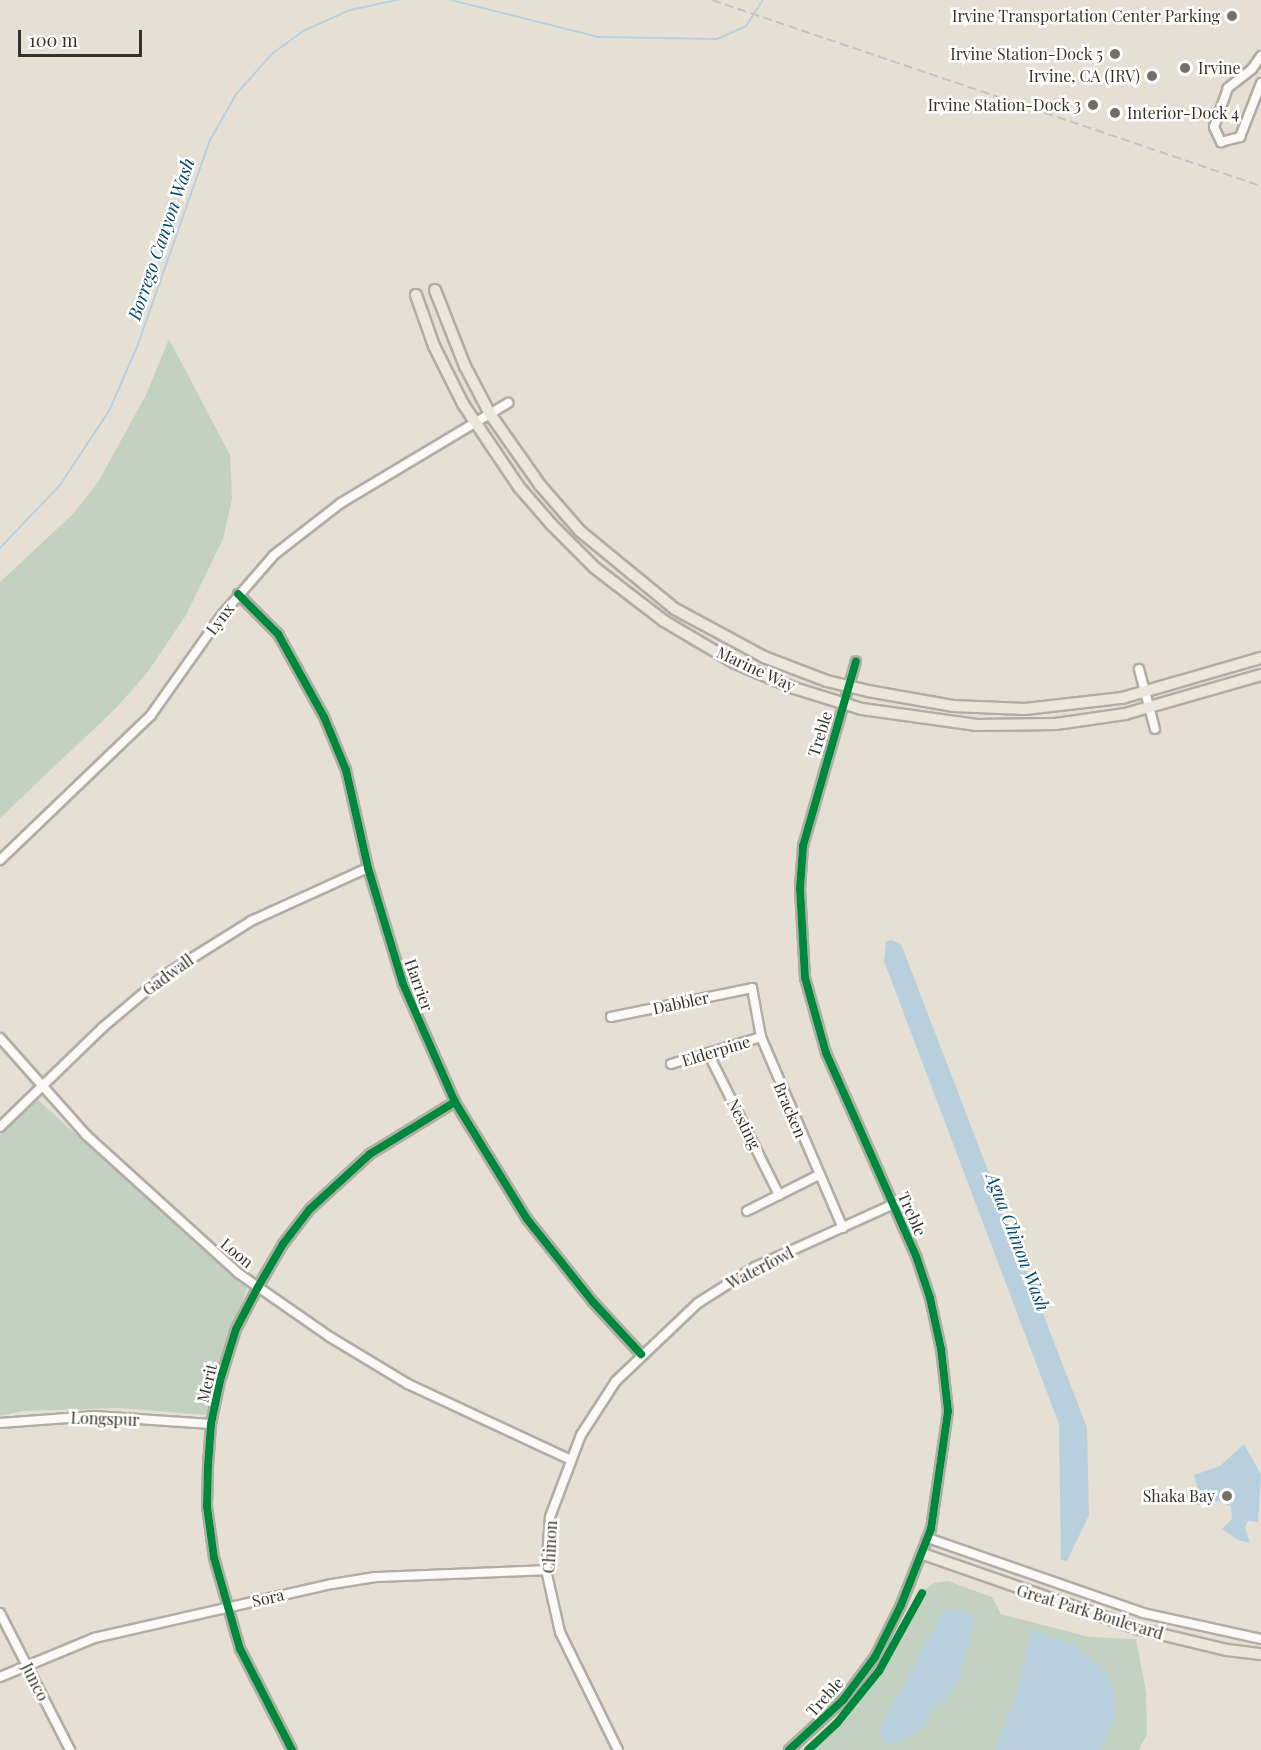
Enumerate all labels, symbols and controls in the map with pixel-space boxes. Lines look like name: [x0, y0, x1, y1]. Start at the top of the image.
place label: Irvine Transportation Center Parking: [951, 6, 1220, 26]
marker: Irvine Transportation Center Parking: [1225, 9, 1239, 23]
scale bar: [21, 18, 146, 56]
text: 100 m: [29, 28, 78, 52]
place label: Irvine Station-Dock 5: [950, 44, 1103, 64]
marker: Irvine Station-Dock 5: [1108, 47, 1122, 61]
place label: Irvine: [1198, 58, 1241, 78]
marker: Irvine: [1176, 59, 1194, 77]
place label: Irvine, CA (IRV): [1029, 66, 1140, 86]
marker: Irvine, CA (IRV): [1145, 69, 1159, 83]
place label: Irvine Station-Dock 3: [927, 95, 1081, 115]
marker: Irvine Station-Dock 3: [1086, 98, 1100, 112]
place label: Interior-Dock 4: [1127, 103, 1240, 123]
marker: Interior-Dock 4: [1108, 106, 1122, 120]
water label: Borrego Canyon Wash: [123, 155, 199, 323]
street label: Lynx: [202, 599, 238, 639]
street label: Marine Way: [713, 642, 799, 696]
street label: Treble: [804, 709, 836, 759]
street label: Gadwall: [139, 950, 197, 1000]
street label: Harrier: [401, 956, 437, 1014]
street label: Dabbler: [651, 988, 711, 1018]
street label: Elderpine: [680, 1032, 752, 1070]
street label: Bracken: [770, 1079, 810, 1141]
street label: Nesting: [723, 1095, 765, 1153]
water label: Agua Chinon Wash: [982, 1170, 1054, 1314]
street label: Treble: [894, 1189, 930, 1239]
street label: Loon: [217, 1234, 257, 1272]
street label: Waterfowl: [723, 1243, 797, 1293]
street label: Merit: [193, 1362, 221, 1404]
street label: Longspur: [70, 1408, 140, 1430]
place label: Shaka Bay: [1142, 1486, 1215, 1506]
marker: Shaka Bay: [1220, 1489, 1234, 1503]
street label: Chinon: [539, 1520, 561, 1574]
street label: Great Park Boulevard: [1014, 1580, 1166, 1644]
street label: Sora: [250, 1585, 286, 1611]
street label: Junco: [17, 1660, 53, 1704]
street label: Treble: [802, 1673, 848, 1721]

